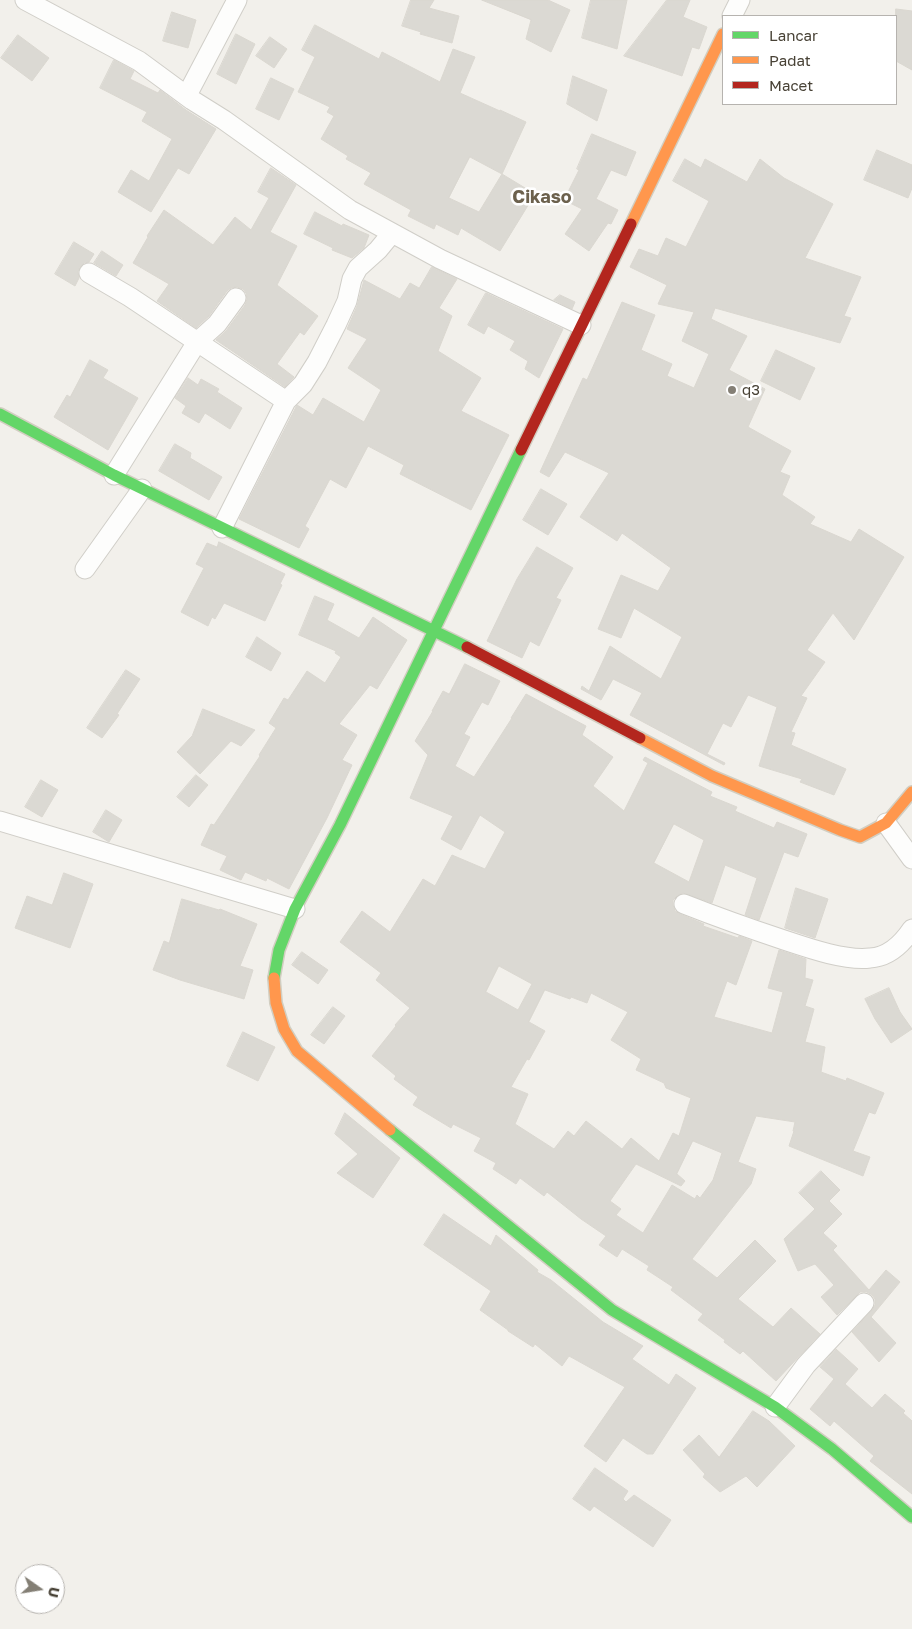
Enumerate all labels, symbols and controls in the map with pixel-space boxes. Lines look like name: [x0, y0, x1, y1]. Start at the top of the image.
legend: [722, 15, 897, 105]
text: Lancar: [769, 26, 818, 44]
text: Padat: [769, 51, 811, 69]
text: Macet: [769, 76, 813, 94]
district label: Cikaso: [512, 186, 572, 208]
place label: q3: [742, 381, 760, 399]
marker: q3: [726, 384, 738, 396]
north arrow: [15, 1564, 65, 1614]
text: U: [45, 1585, 64, 1599]

